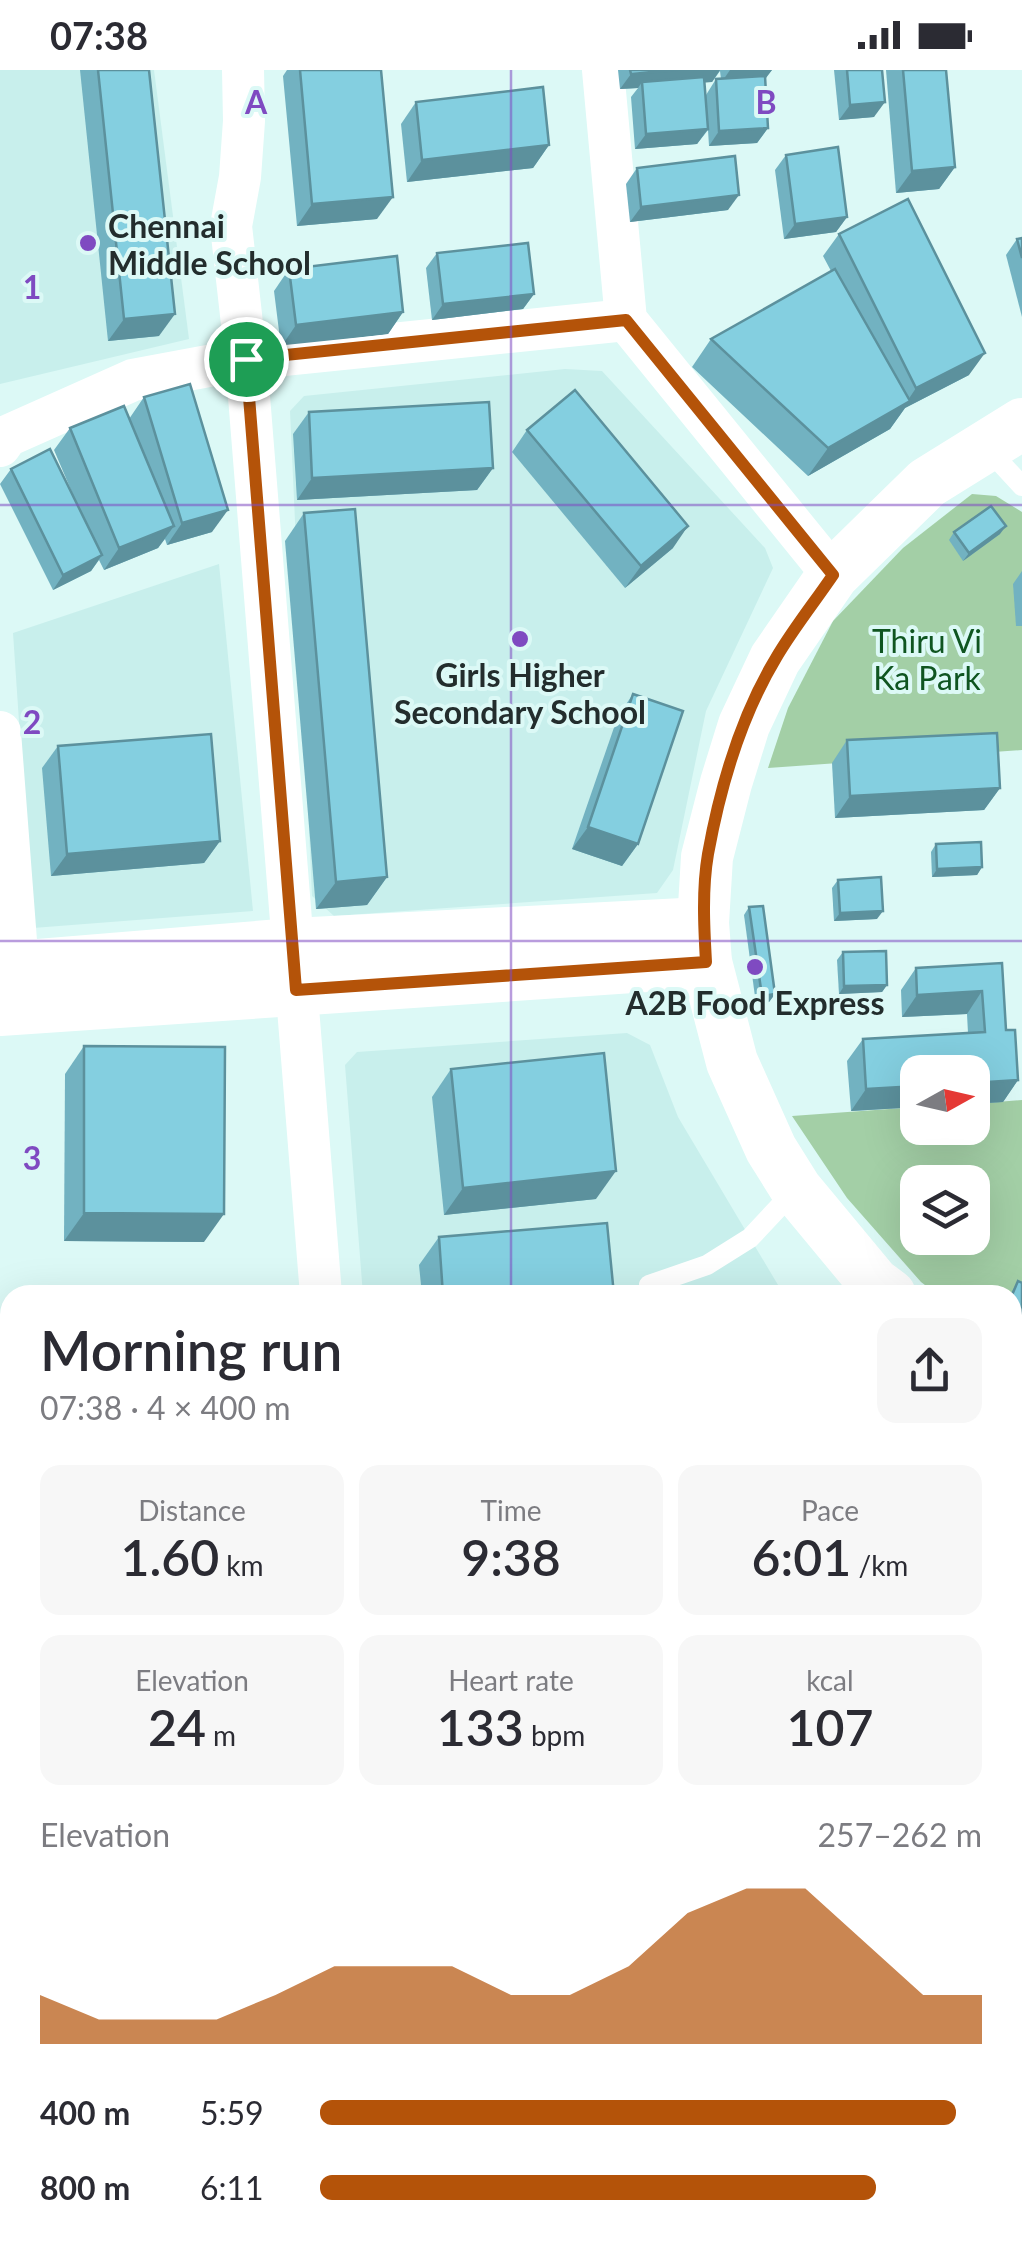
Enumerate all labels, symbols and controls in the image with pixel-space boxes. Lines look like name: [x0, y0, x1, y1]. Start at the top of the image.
text: 07:38: [50, 12, 148, 58]
text: A: [244, 82, 268, 121]
text: B: [755, 82, 777, 121]
place label: Chennai Middle School: [108, 206, 311, 282]
marker: Chennai Middle School: [77, 232, 99, 254]
text: 1: [23, 267, 41, 306]
pin: [204, 317, 289, 402]
icon: arrive: [219, 332, 274, 387]
park label: Thiru Vi Ka Park: [872, 621, 982, 697]
marker: Girls Higher Secondary School: [509, 628, 531, 650]
place label: Girls Higher Secondary School: [394, 655, 646, 731]
text: 2: [23, 702, 41, 741]
marker: A2B Food Express: [744, 956, 766, 978]
place label: A2B Food Express: [625, 983, 884, 1022]
north arrow: [900, 1055, 990, 1145]
map controls: [900, 1055, 990, 1255]
text: 3: [23, 1138, 41, 1177]
button: layers: [900, 1165, 990, 1255]
text: Morning run: [40, 1317, 342, 1383]
button: share: [877, 1318, 982, 1423]
text: 07:38 · 4 × 400 m: [40, 1388, 291, 1427]
text: Distance: [138, 1493, 246, 1527]
text: Time: [481, 1493, 541, 1527]
text: Pace: [801, 1493, 859, 1527]
text: 1.60: [120, 1527, 219, 1587]
text: 9:38: [461, 1527, 561, 1587]
text: 6:01: [752, 1527, 851, 1587]
text: km: [219, 1548, 264, 1582]
text: /km: [851, 1548, 908, 1582]
text: Elevation: [135, 1663, 249, 1697]
text: Heart rate: [448, 1663, 574, 1697]
text: kcal: [806, 1663, 854, 1697]
text: 24: [148, 1697, 206, 1757]
text: 133: [437, 1697, 524, 1757]
text: 107: [786, 1697, 874, 1757]
text: m: [206, 1718, 236, 1752]
text: bpm: [524, 1718, 585, 1752]
text: Elevation: [40, 1815, 170, 1854]
text: 257–262 m: [818, 1815, 982, 1854]
text: 400 m: [40, 2093, 130, 2132]
text: 5:59: [200, 2093, 264, 2132]
text: 800 m: [40, 2168, 130, 2207]
text: 6:11: [200, 2168, 264, 2207]

